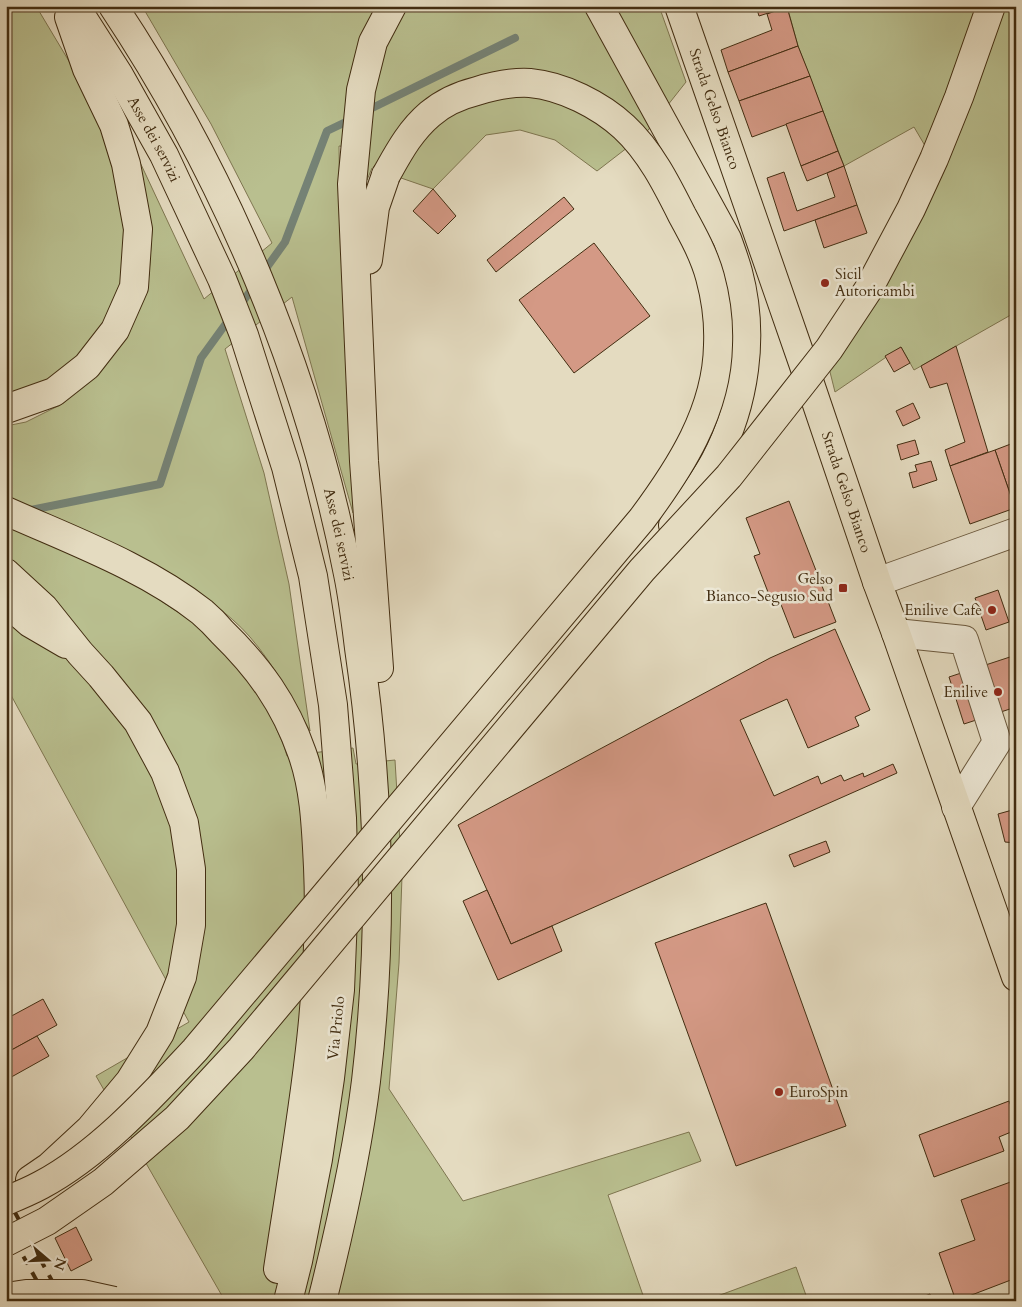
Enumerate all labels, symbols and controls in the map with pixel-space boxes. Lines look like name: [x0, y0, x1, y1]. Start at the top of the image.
street label: Strada Gelso Bianco: [685, 46, 745, 172]
street label: Asse dei servizi: [123, 93, 185, 185]
place label: Sicil Autoricambi: [835, 264, 915, 301]
marker: Sicil Autoricambi: [819, 277, 831, 289]
street label: Strada Gelso Bianco: [817, 429, 876, 555]
street label: Asse dei servizi: [319, 486, 359, 582]
place label: Gelso Bianco-Segusio Sud: [706, 569, 833, 606]
marker: Gelso Bianco-Segusio Sud: [837, 582, 849, 594]
place label: Enilive Cafè: [904, 600, 982, 620]
marker: Enilive Cafè: [986, 604, 998, 616]
place label: Enilive: [944, 682, 988, 702]
marker: Enilive: [992, 686, 1004, 698]
street label: Via Priolo: [323, 995, 349, 1061]
place label: EuroSpin: [789, 1082, 849, 1102]
marker: EuroSpin: [773, 1086, 785, 1098]
north arrow: [22, 1234, 72, 1284]
text: N: [49, 1255, 71, 1273]

